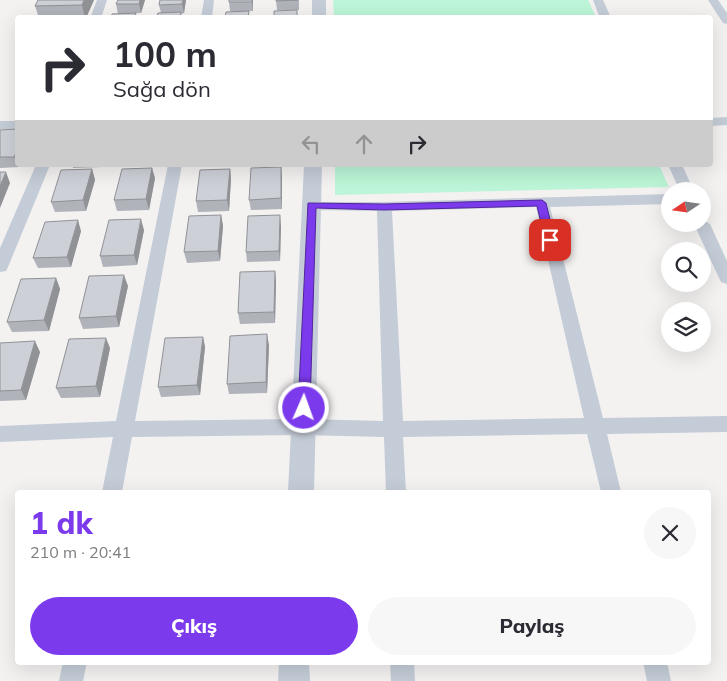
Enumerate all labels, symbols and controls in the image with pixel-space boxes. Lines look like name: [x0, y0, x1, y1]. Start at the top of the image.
text: 100 m: [113, 32, 217, 76]
icon: right: [30, 35, 95, 100]
text: Sağa dön: [113, 75, 211, 103]
icon: left: [297, 130, 325, 158]
icon: ahead: [350, 130, 378, 158]
icon: right: [403, 130, 431, 158]
north arrow: [661, 182, 711, 232]
map controls: [661, 182, 711, 352]
pin: [529, 219, 571, 261]
icon: arrive: [536, 226, 564, 254]
button: search: [661, 242, 711, 292]
button: layers: [661, 302, 711, 352]
position arrow: [277, 381, 329, 433]
text: 1 dk: [30, 504, 93, 542]
button: close: [644, 507, 696, 559]
text: 210 m · 20:41: [30, 542, 131, 562]
button: Çıkış: [30, 597, 358, 655]
button: Paylaş: [368, 597, 696, 655]

